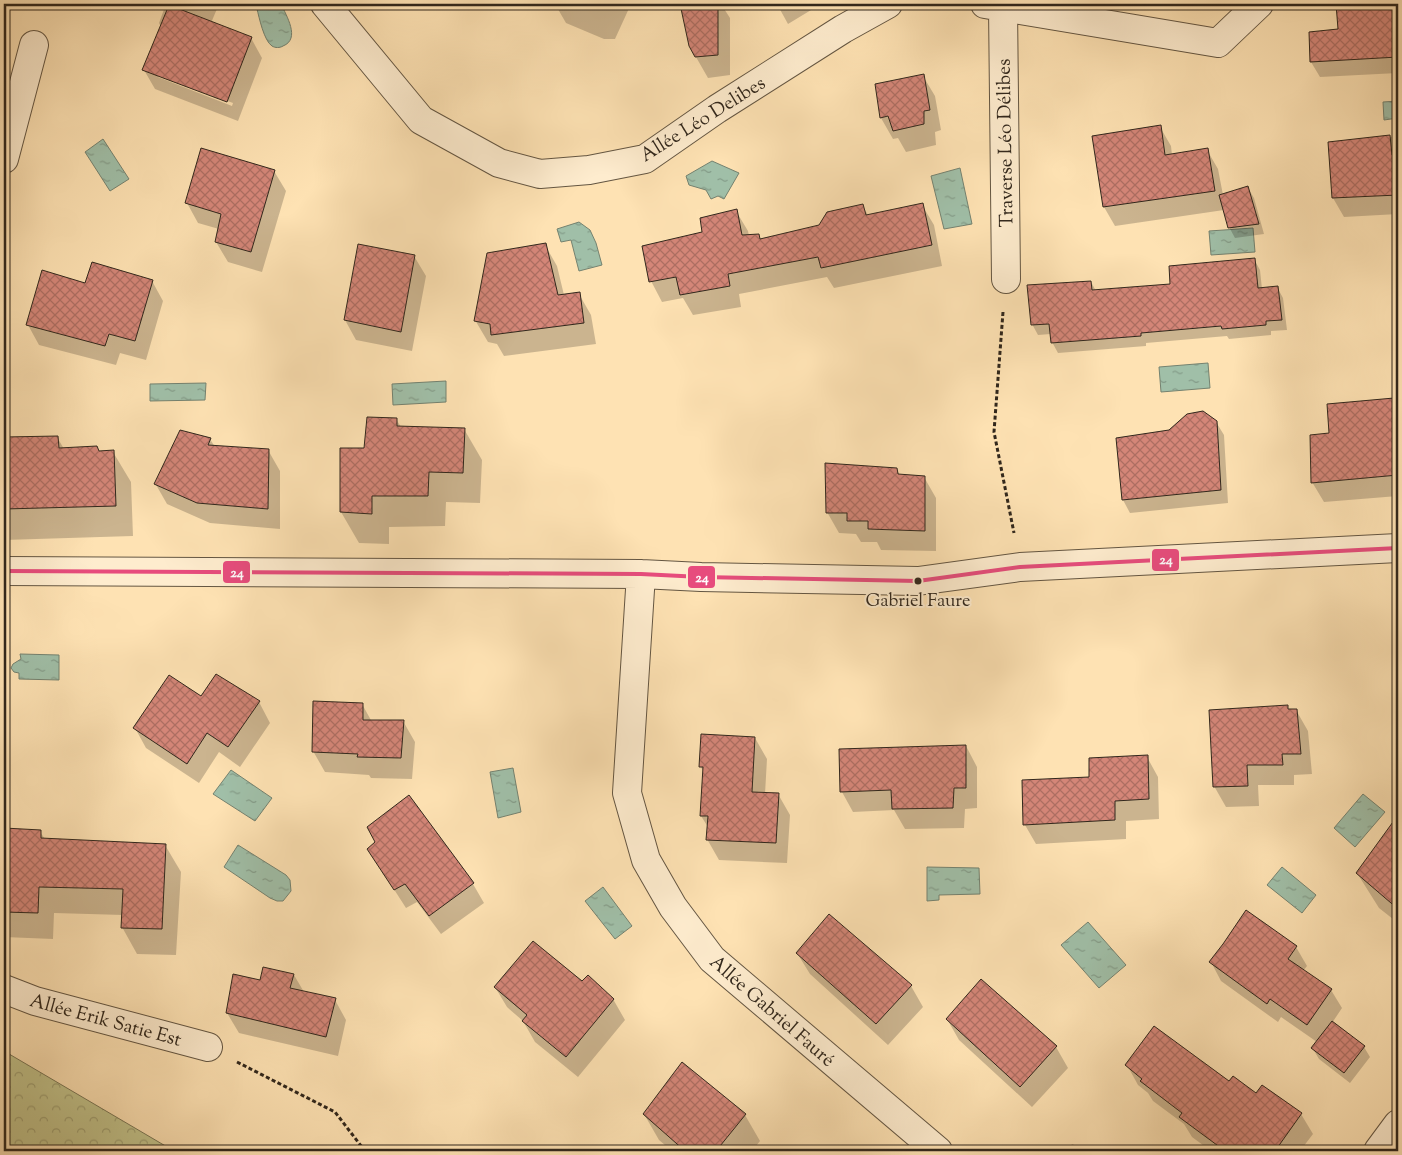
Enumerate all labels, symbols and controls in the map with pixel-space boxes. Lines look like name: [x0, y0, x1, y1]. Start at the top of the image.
street label: Traverse Léo Délibes: [992, 58, 1021, 228]
street label: Allée Léo Delibes: [635, 71, 771, 170]
line badge: 24: [1151, 548, 1180, 572]
text: 24: [1159, 551, 1173, 571]
line badge: 24: [222, 560, 251, 584]
text: 24: [230, 564, 244, 584]
line badge: 24: [687, 565, 716, 589]
text: 24: [695, 569, 709, 589]
marker: Gabriel Faure: [913, 576, 923, 586]
place label: Gabriel Faure: [866, 589, 970, 615]
street label: Allée Gabriel Fauré: [703, 950, 840, 1074]
street label: Allée Erik Satie Est: [27, 988, 185, 1055]

